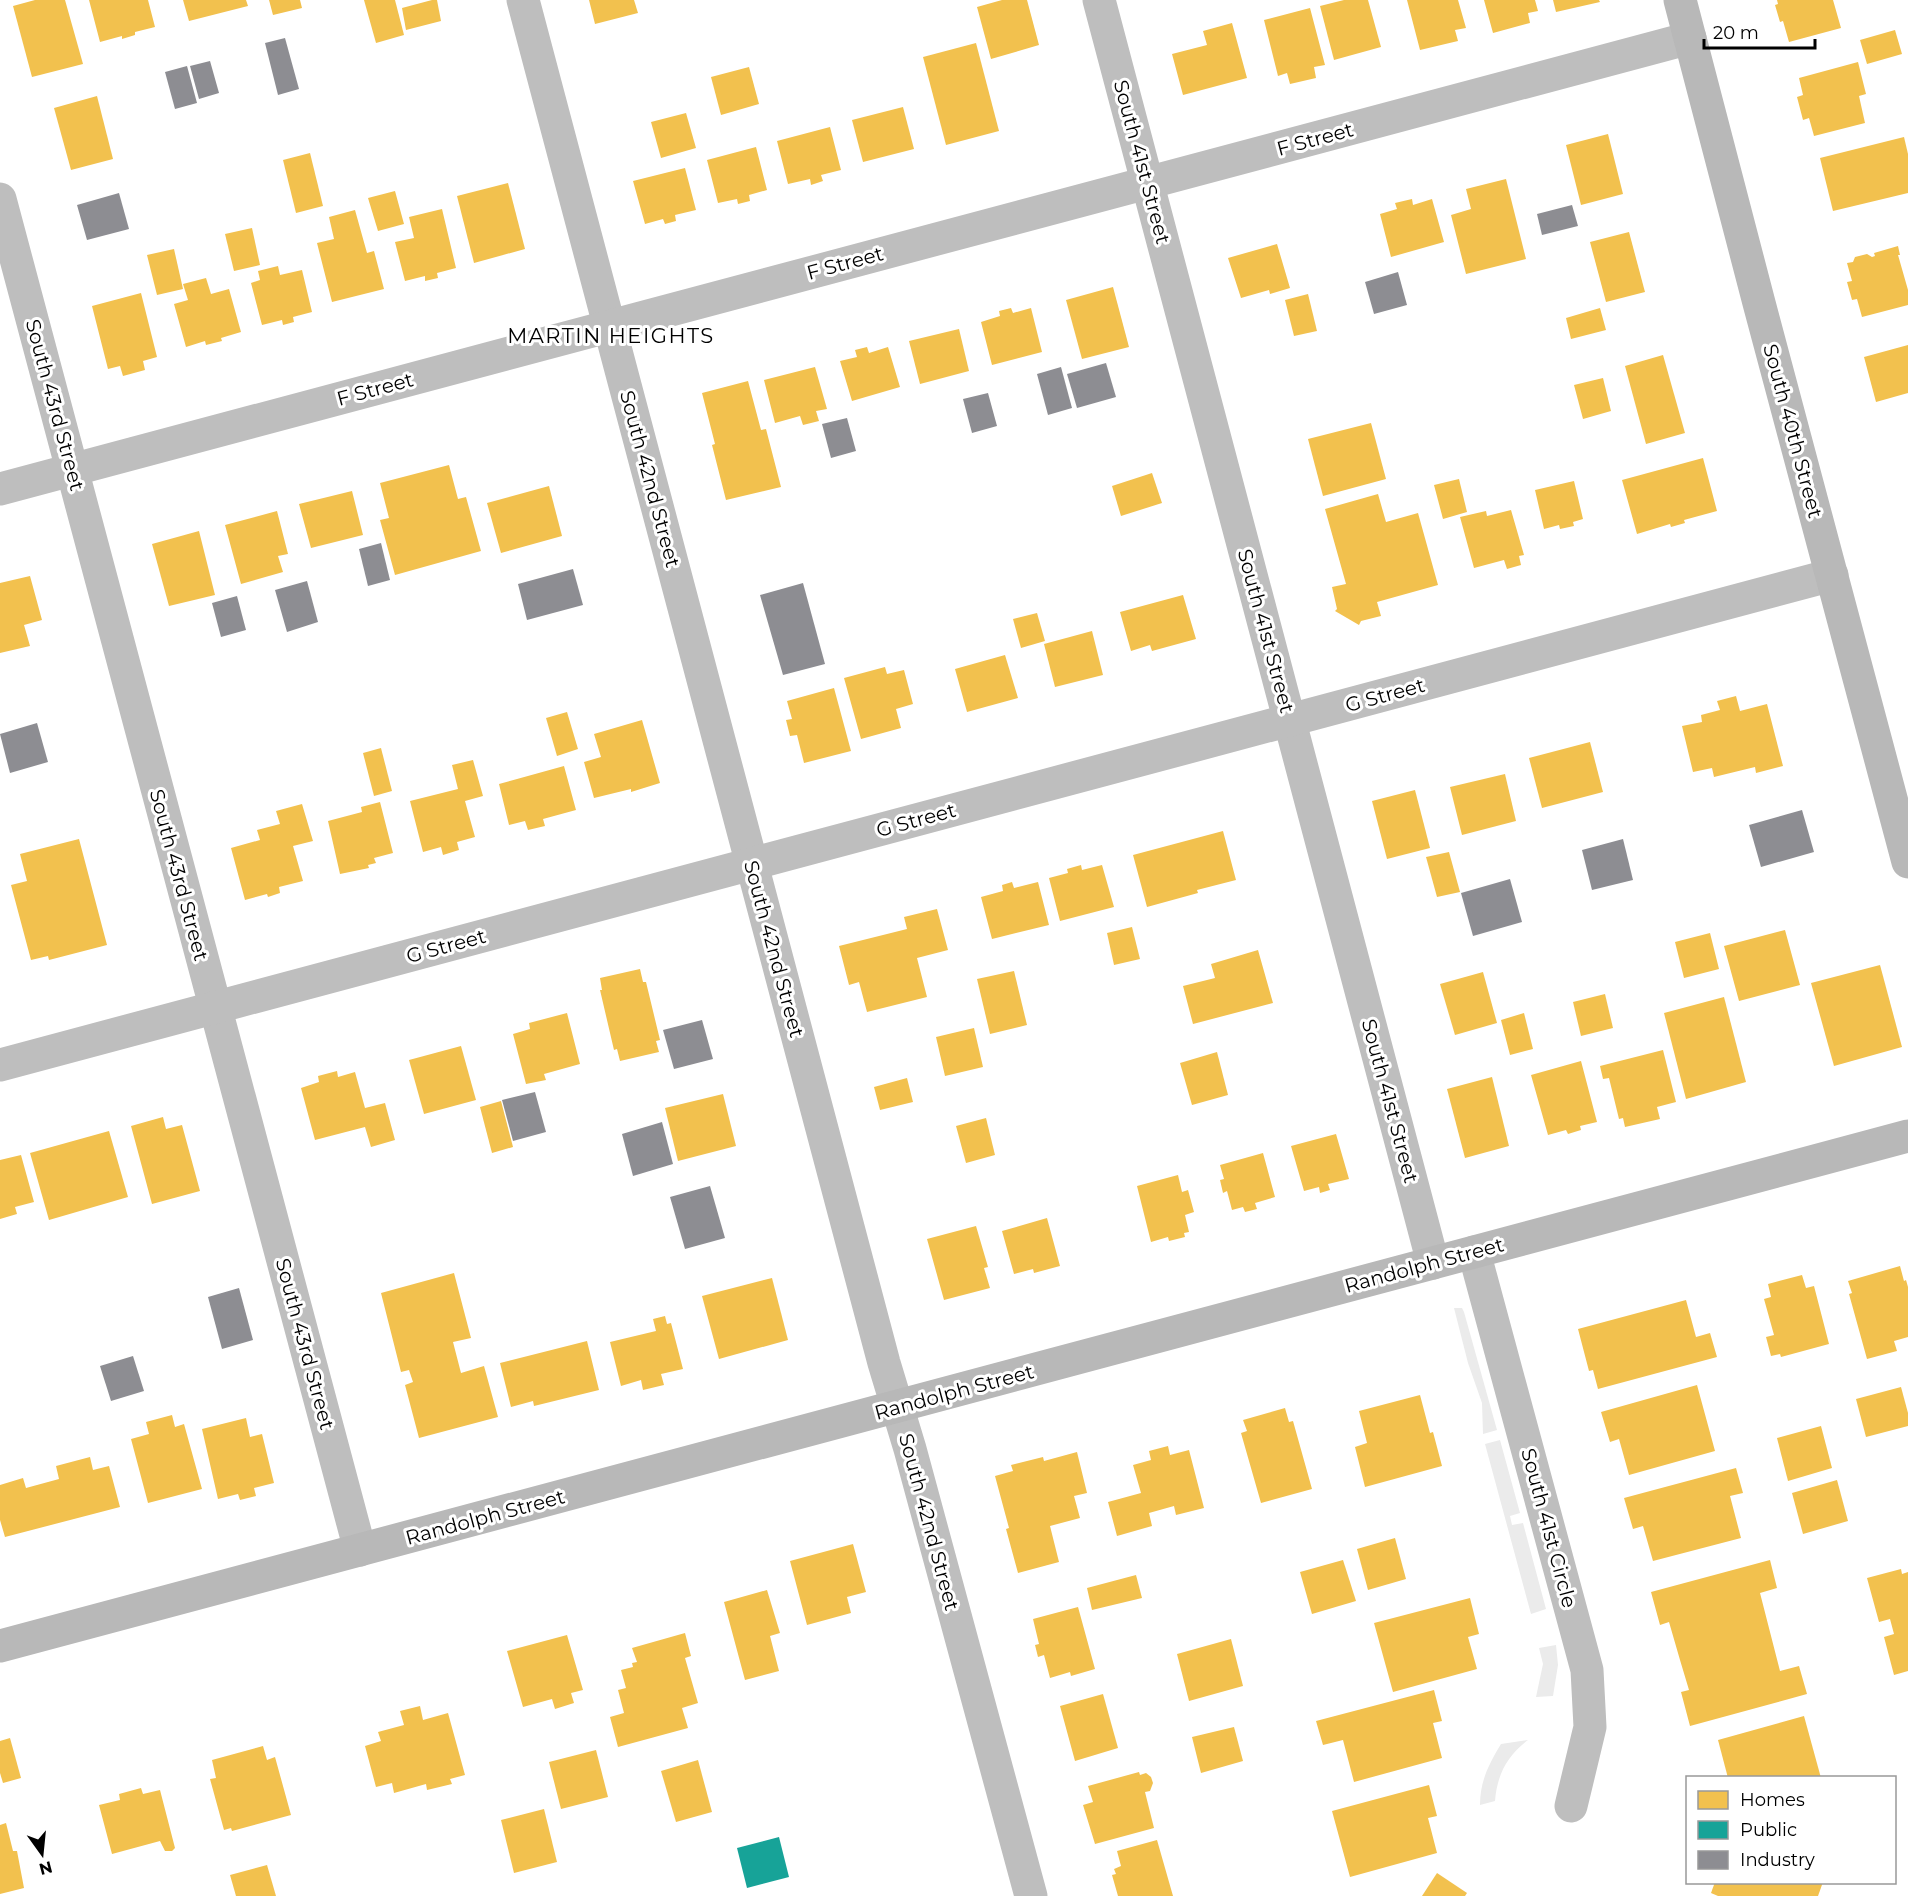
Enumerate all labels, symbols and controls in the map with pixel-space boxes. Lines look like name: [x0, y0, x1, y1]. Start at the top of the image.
scale bar: [1704, 12, 1815, 50]
text: 20 m: [1713, 22, 1759, 44]
street label: South 41st Street: [1109, 77, 1175, 247]
street label: F Street: [1274, 117, 1356, 161]
street label: F Street: [804, 241, 886, 285]
street label: South 43rd Street: [21, 317, 89, 493]
district label: MARTIN HEIGHTS: [507, 323, 715, 348]
street label: South 40th Street: [1758, 341, 1828, 521]
street label: F Street: [334, 367, 416, 411]
street label: South 42nd Street: [615, 388, 685, 570]
street label: South 41st Street: [1233, 546, 1299, 716]
street label: G Street: [1343, 673, 1427, 717]
street label: South 43rd Street: [145, 787, 213, 963]
street label: G Street: [874, 798, 958, 842]
street label: South 42nd Street: [739, 858, 809, 1040]
street label: G Street: [404, 924, 488, 968]
street label: South 41st Street: [1357, 1016, 1423, 1186]
street label: Randolph Street: [1342, 1232, 1506, 1298]
street label: South 43rd Street: [271, 1256, 339, 1432]
street label: Randolph Street: [872, 1359, 1036, 1425]
street label: South 42nd Street: [894, 1431, 964, 1613]
street label: South 41st Circle: [1516, 1446, 1582, 1610]
street label: Randolph Street: [403, 1484, 567, 1550]
legend: [1686, 1776, 1896, 1884]
text: Homes: [1740, 1789, 1805, 1811]
text: Public: [1740, 1819, 1797, 1841]
north arrow: [12, 1824, 72, 1884]
text: Industry: [1740, 1849, 1815, 1871]
text: N: [37, 1857, 54, 1879]

